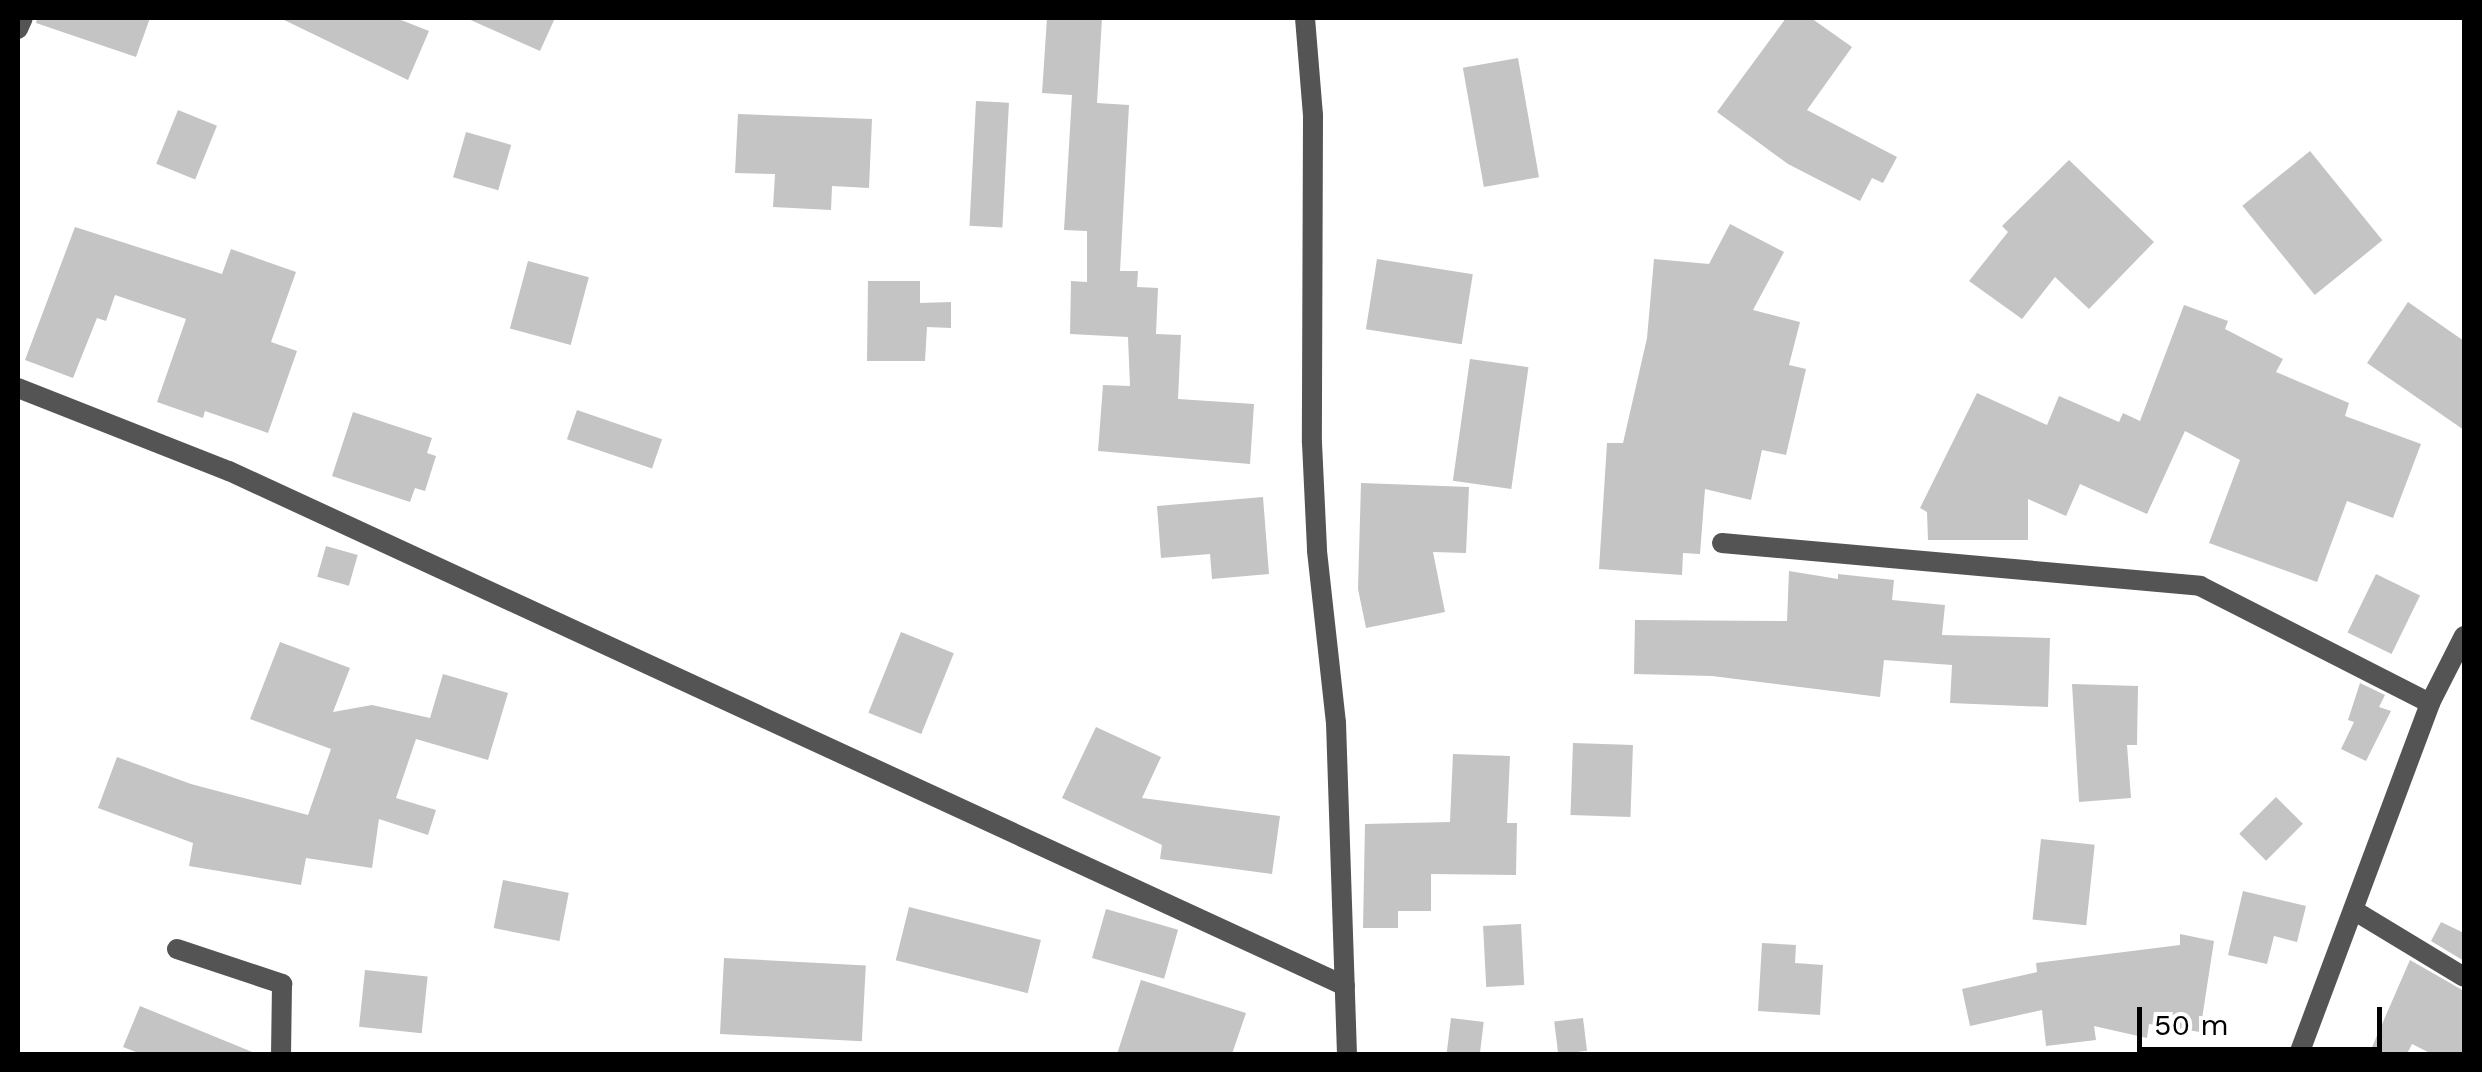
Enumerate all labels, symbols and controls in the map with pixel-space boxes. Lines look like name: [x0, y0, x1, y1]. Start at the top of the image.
scale bar: [2142, 987, 2387, 1049]
text: 50 m: [2154, 1007, 2229, 1042]

